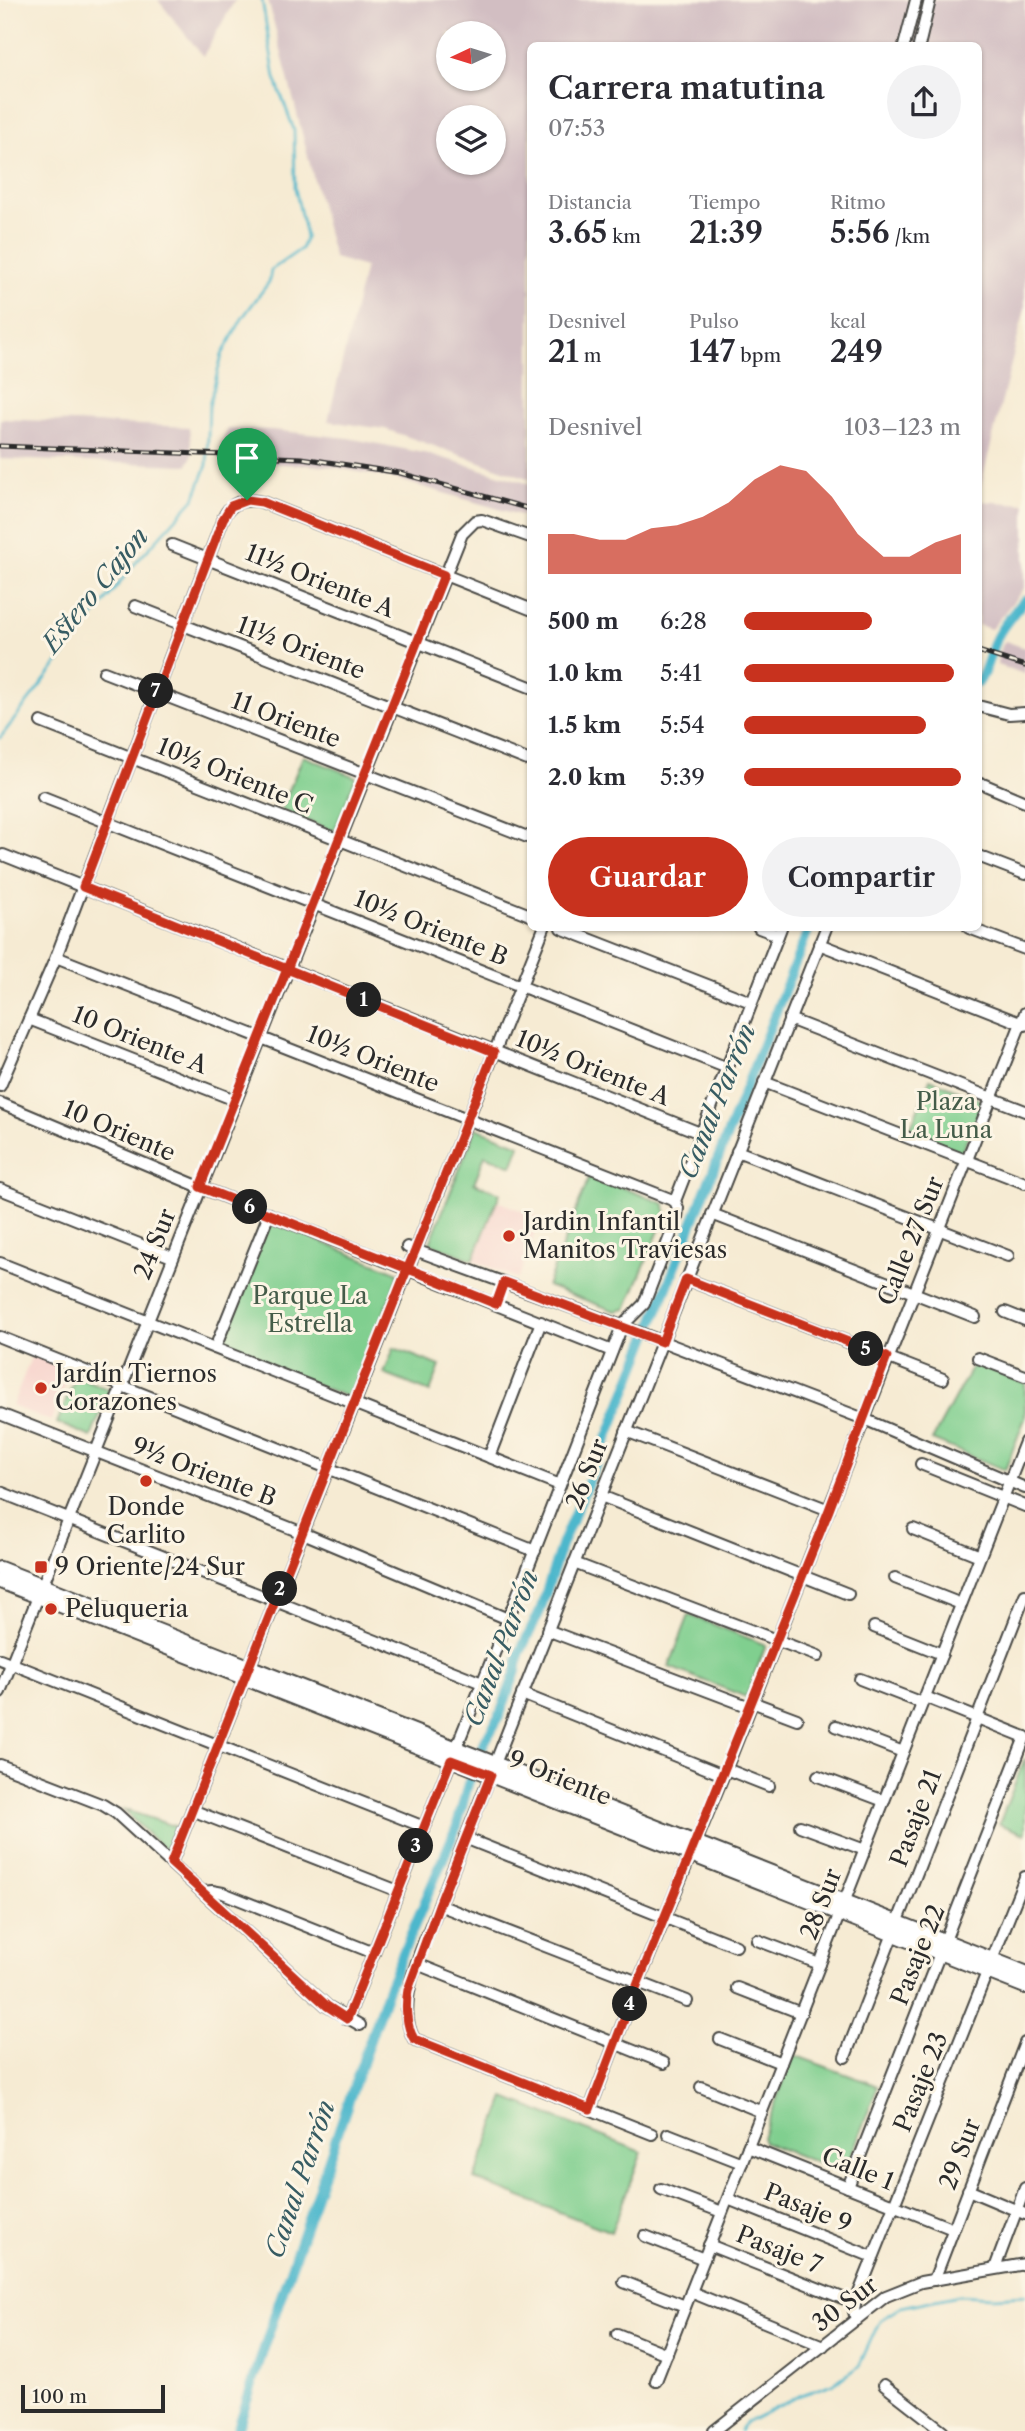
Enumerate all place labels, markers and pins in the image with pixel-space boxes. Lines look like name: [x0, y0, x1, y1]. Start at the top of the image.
pin: [217, 428, 277, 500]
pin: 7: [138, 674, 174, 708]
pin: 1: [346, 982, 382, 1018]
pin: 6: [232, 1190, 268, 1224]
place label: Jardin Infantil Manitos Traviesas: [519, 1207, 727, 1264]
marker: Jardin Infantil Manitos Traviesas: [501, 1228, 517, 1244]
pin: 5: [848, 1332, 884, 1366]
place label: Jardín Tiernos Corazones: [51, 1359, 217, 1416]
marker: Jardín Tiernos Corazones: [33, 1380, 49, 1396]
marker: Donde Carlito: [138, 1473, 154, 1489]
place label: Donde Carlito: [107, 1492, 185, 1549]
place label: 9 Oriente/24 Sur: [55, 1552, 245, 1581]
marker: 9 Oriente/24 Sur: [33, 1559, 49, 1575]
pin: 2: [262, 1572, 298, 1606]
place label: Peluqueria: [65, 1594, 189, 1623]
marker: Peluqueria: [43, 1601, 59, 1617]
pin: 3: [398, 1828, 434, 1864]
pin: 4: [612, 1986, 648, 2022]

